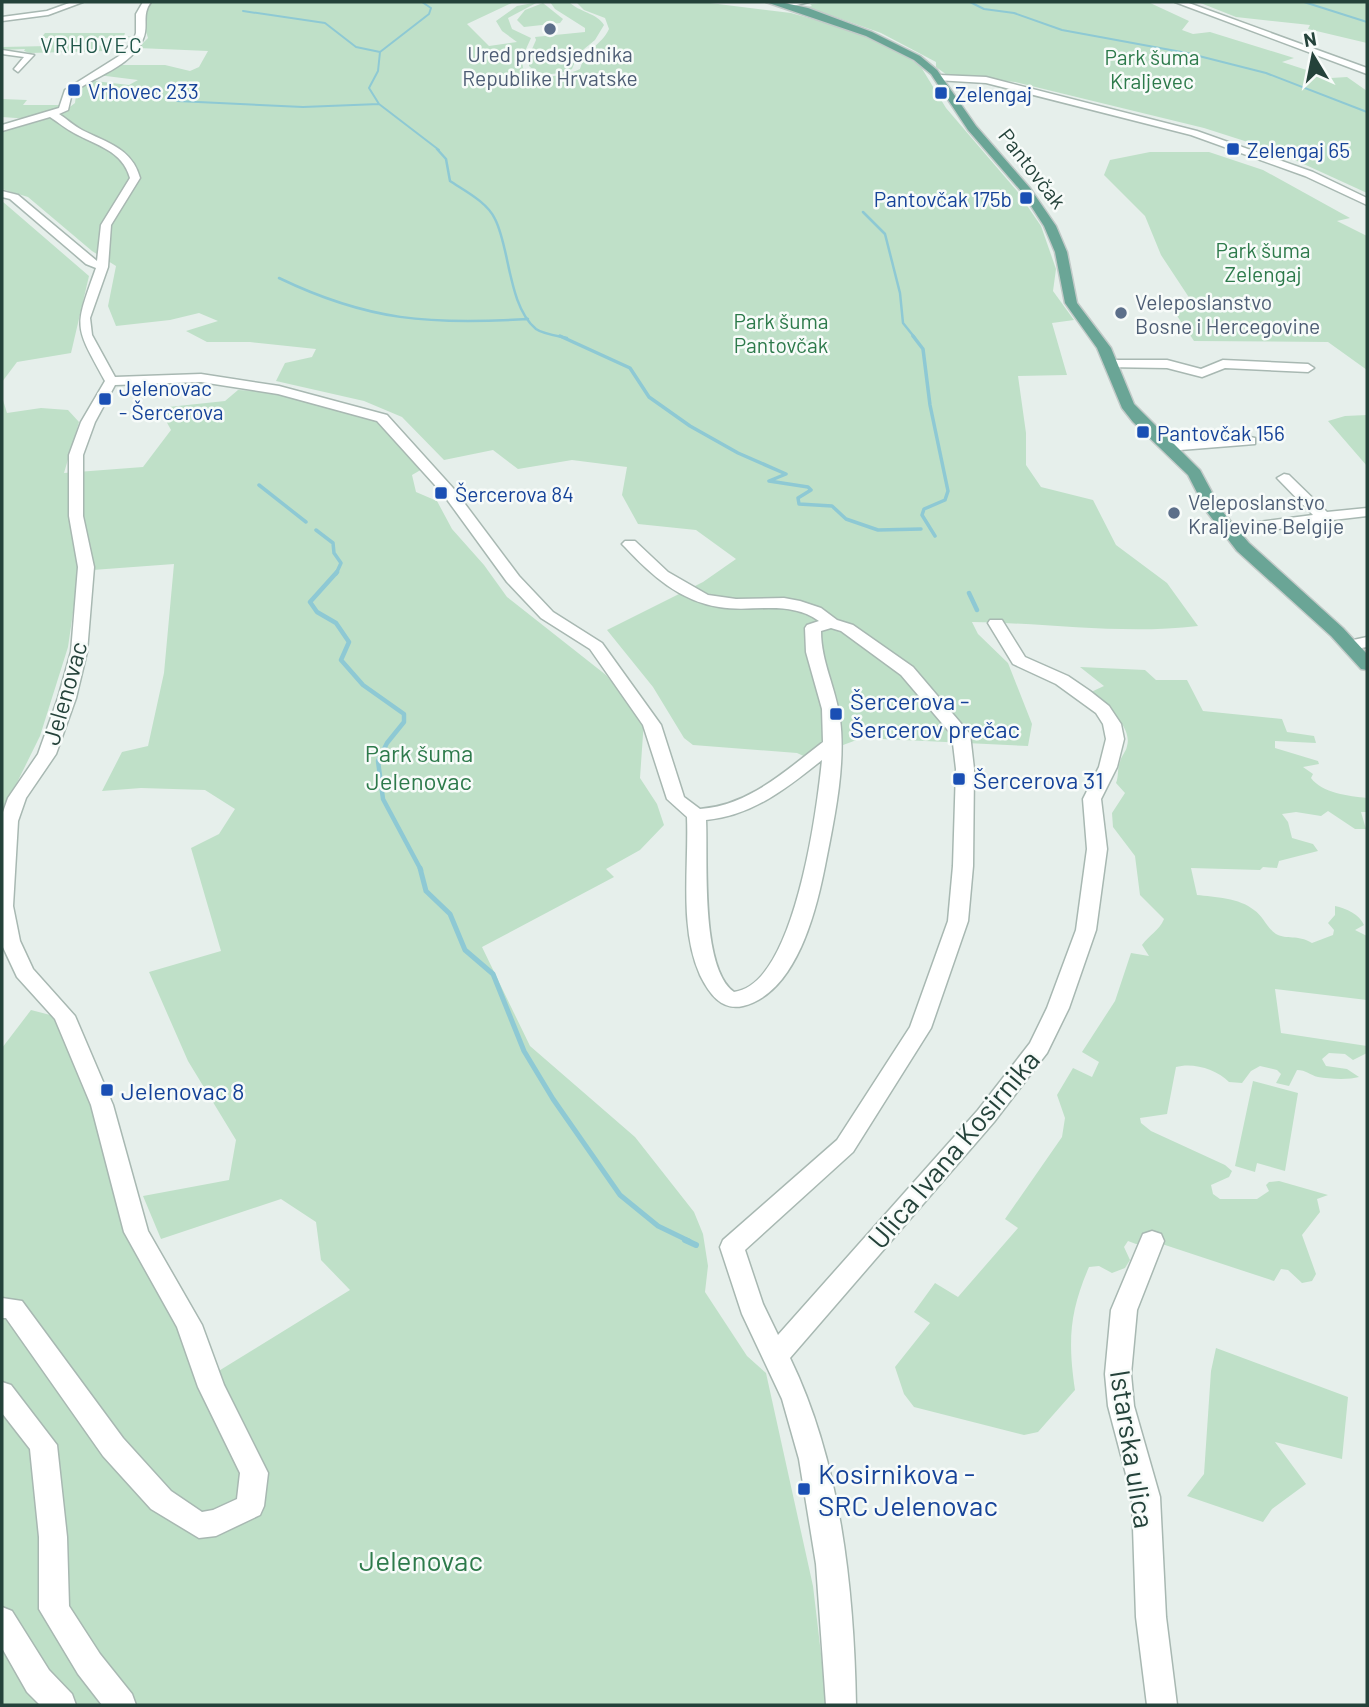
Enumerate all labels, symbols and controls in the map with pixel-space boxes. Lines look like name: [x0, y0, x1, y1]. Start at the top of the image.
marker: Ured predsjednika Republike Hrvatske: [542, 21, 558, 37]
north arrow: [1278, 21, 1348, 91]
text: N: [1302, 26, 1318, 51]
district label: VRHOVEC: [40, 32, 144, 57]
place label: Ured predsjednika Republike Hrvatske: [462, 41, 638, 90]
park label: Park šuma Kraljevec: [1105, 44, 1199, 93]
place label: Vrhovec 233: [88, 78, 199, 103]
place label: Zelengaj: [955, 81, 1032, 106]
marker: Vrhovec 233: [66, 82, 82, 98]
marker: Zelengaj: [933, 85, 949, 101]
street label: Pantovčak: [994, 123, 1072, 213]
place label: Zelengaj 65: [1247, 137, 1350, 162]
marker: Zelengaj 65: [1225, 141, 1241, 157]
place label: Pantovčak 175b: [874, 186, 1012, 211]
marker: Pantovčak 175b: [1018, 190, 1034, 206]
park label: Park šuma Zelengaj: [1216, 237, 1310, 286]
place label: Veleposlanstvo Bosne i Hercegovine: [1135, 289, 1320, 338]
marker: Veleposlanstvo Bosne i Hercegovine: [1113, 305, 1129, 321]
park label: Park šuma Pantovčak: [734, 308, 828, 357]
place label: Jelenovac - Šercerova: [119, 375, 224, 424]
marker: Jelenovac - Šercerova: [97, 391, 113, 407]
place label: Pantovčak 156: [1157, 420, 1285, 445]
marker: Pantovčak 156: [1135, 424, 1151, 440]
place label: Šercerova 84: [455, 481, 574, 506]
marker: Šercerova 84: [433, 485, 449, 501]
place label: Veleposlanstvo Kraljevine Belgije: [1188, 489, 1344, 538]
marker: Veleposlanstvo Kraljevine Belgije: [1166, 505, 1182, 521]
street label: Jelenovac: [35, 638, 93, 748]
place label: Šercerova - Šercerov prečac: [850, 686, 1020, 743]
marker: Šercerova - Šercerov prečac: [828, 706, 844, 722]
park label: Park šuma Jelenovac: [365, 738, 473, 795]
place label: Šercerova 31: [973, 765, 1104, 794]
marker: Šercerova 31: [951, 771, 967, 787]
street label: Ulica Ivana Kosirnika: [860, 1043, 1046, 1255]
place label: Jelenovac 8: [121, 1076, 245, 1105]
marker: Jelenovac 8: [99, 1082, 115, 1098]
street label: Istarska ulica: [1104, 1367, 1162, 1531]
place label: Kosirnikova - SRC Jelenovac: [818, 1456, 998, 1522]
marker: Kosirnikova - SRC Jelenovac: [796, 1481, 812, 1497]
park label: Jelenovac: [359, 1543, 483, 1577]

